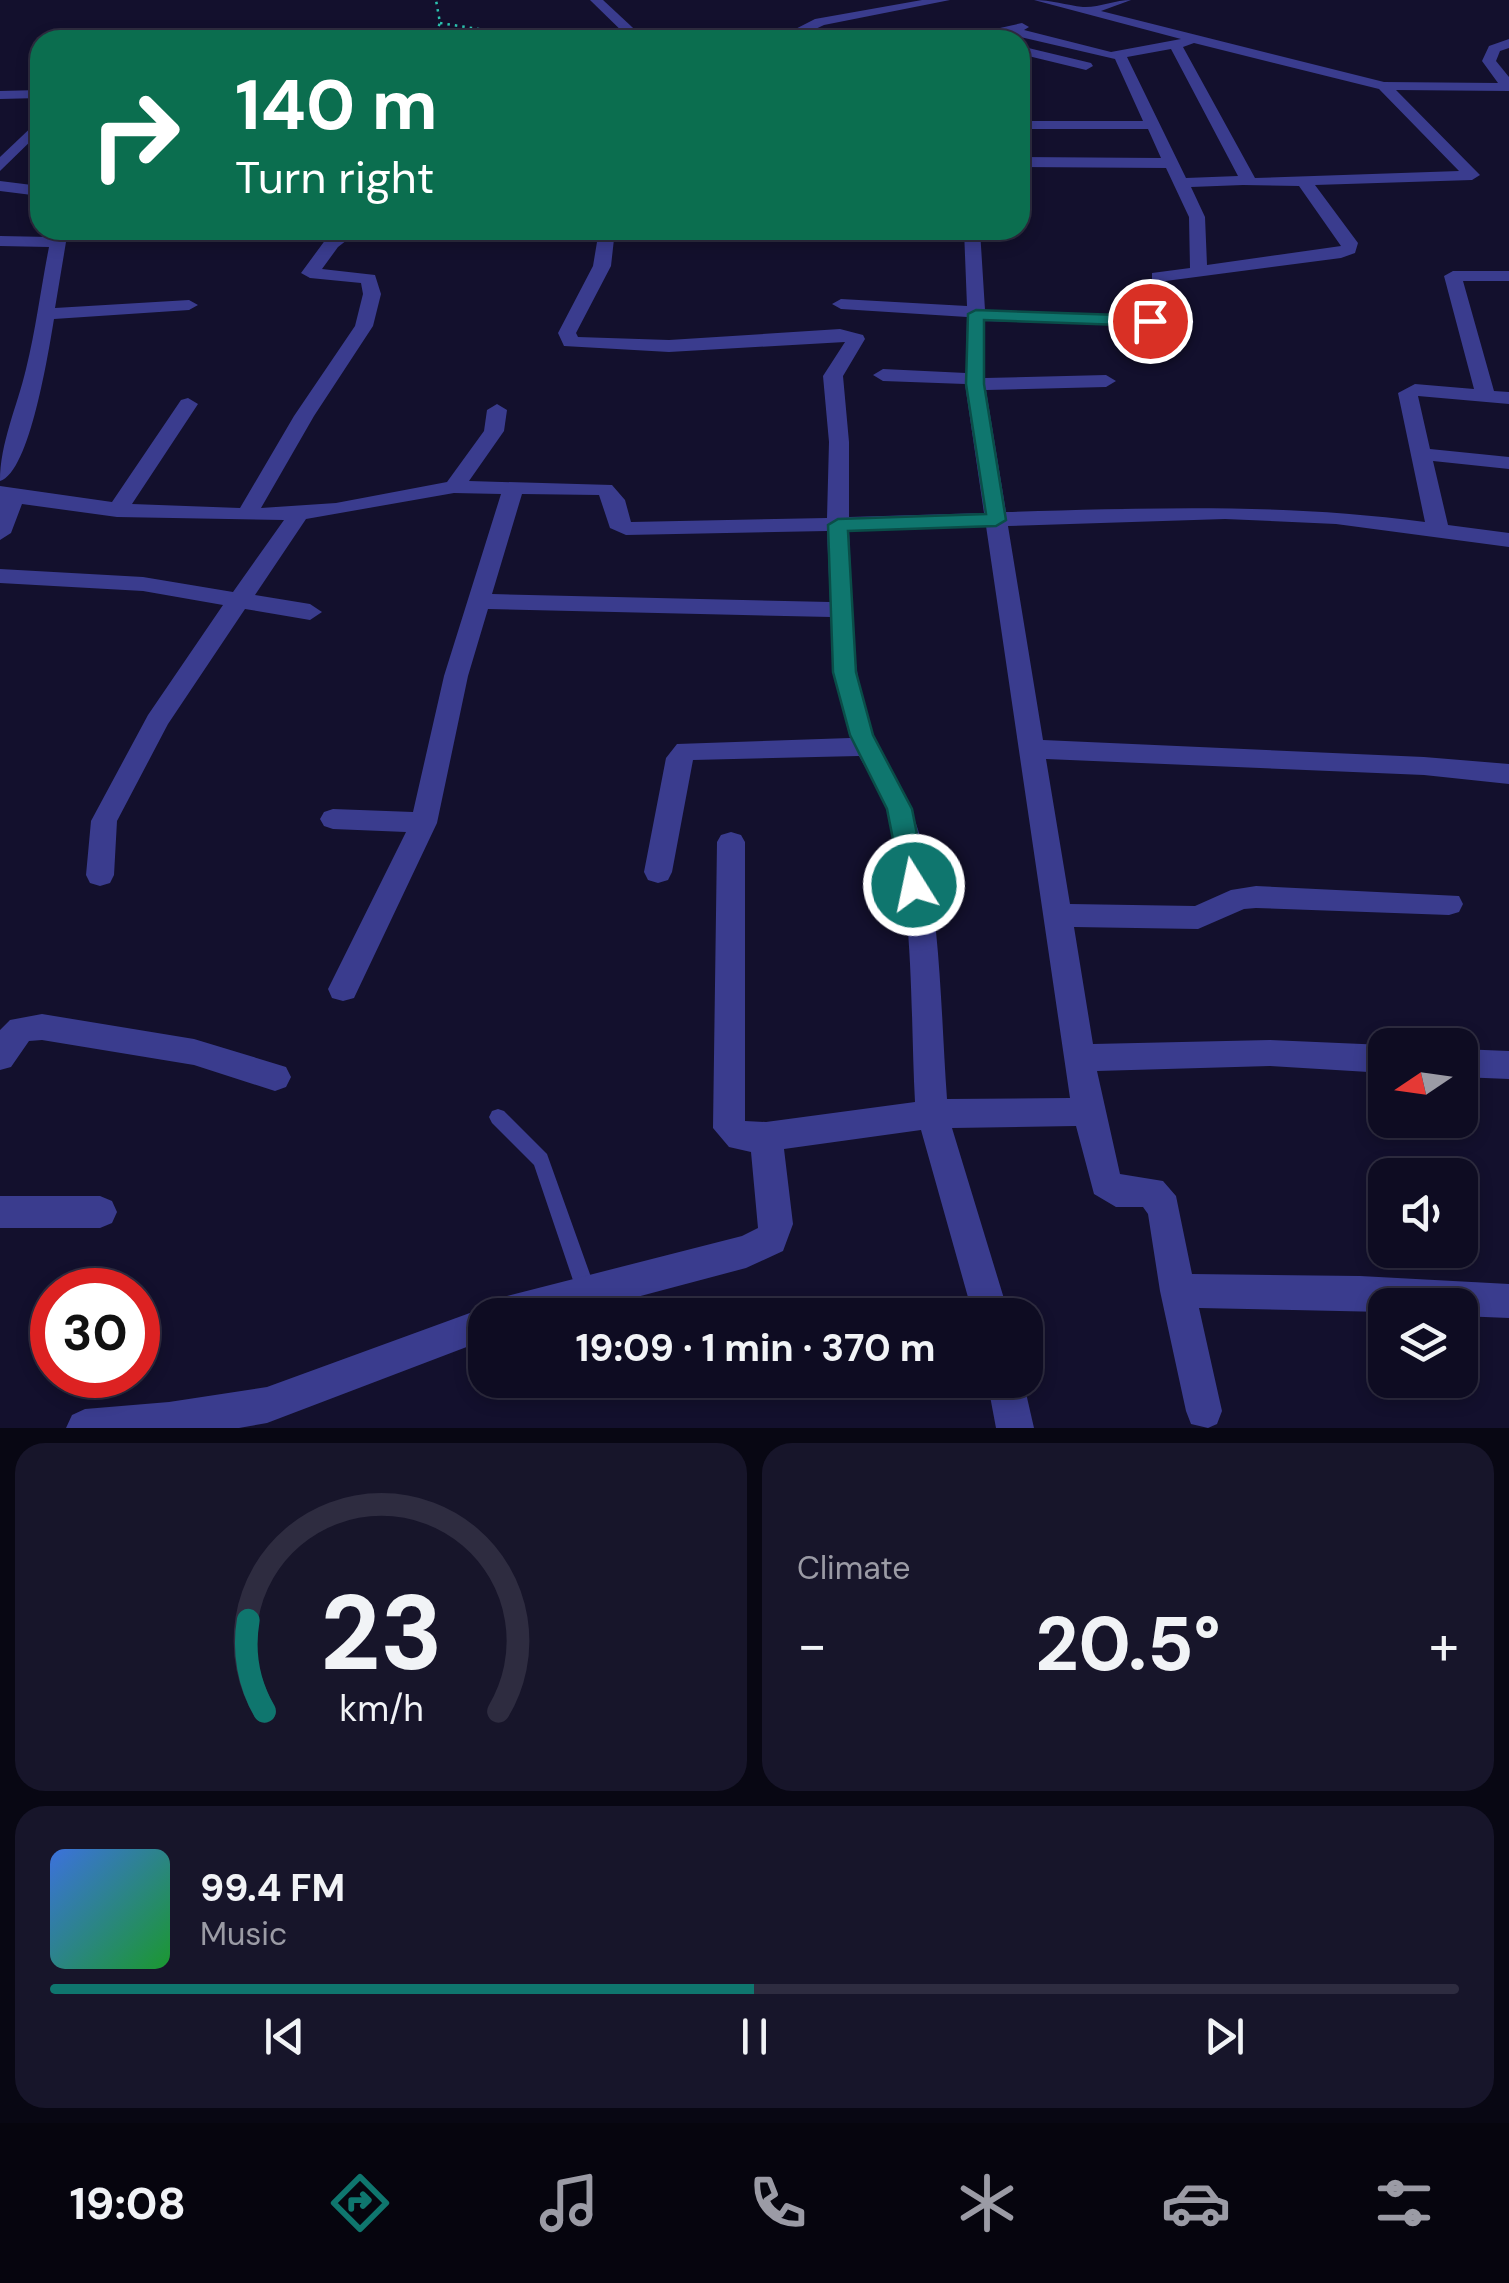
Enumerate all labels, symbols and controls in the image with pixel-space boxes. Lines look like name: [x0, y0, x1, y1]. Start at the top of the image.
text: 140 m: [235, 60, 438, 151]
icon: right: [70, 70, 200, 200]
text: Turn right: [235, 148, 434, 207]
pin: [1108, 279, 1193, 364]
icon: arrive: [1123, 294, 1178, 349]
position arrow: [862, 833, 966, 937]
north arrow: [1368, 1028, 1478, 1138]
map controls: [1368, 1028, 1478, 1398]
button: sound: [1368, 1158, 1478, 1268]
speed limit sign: 30: [30, 1268, 160, 1398]
button: layers: [1368, 1288, 1478, 1398]
text: 19:09 · 1 min · 370 m: [575, 1323, 936, 1373]
text: Climate: [797, 1547, 911, 1589]
text: 23: [320, 1566, 442, 1701]
text: 20.5°: [1035, 1596, 1221, 1693]
text: −: [797, 1609, 827, 1681]
text: +: [1429, 1609, 1459, 1681]
text: km/h: [339, 1686, 423, 1732]
text: 99.4 FM: [200, 1863, 345, 1913]
text: Music: [200, 1913, 287, 1955]
icon: previous: [257, 2009, 312, 2064]
icon: pause: [727, 2009, 782, 2064]
icon: next: [1197, 2009, 1252, 2064]
icon: directions: [325, 2168, 395, 2238]
icon: music: [534, 2168, 604, 2238]
icon: phone: [743, 2168, 813, 2238]
icon: climate: [952, 2168, 1022, 2238]
icon: car: [1161, 2168, 1231, 2238]
icon: filters: [1369, 2168, 1439, 2238]
text: 19:08: [69, 2174, 186, 2233]

